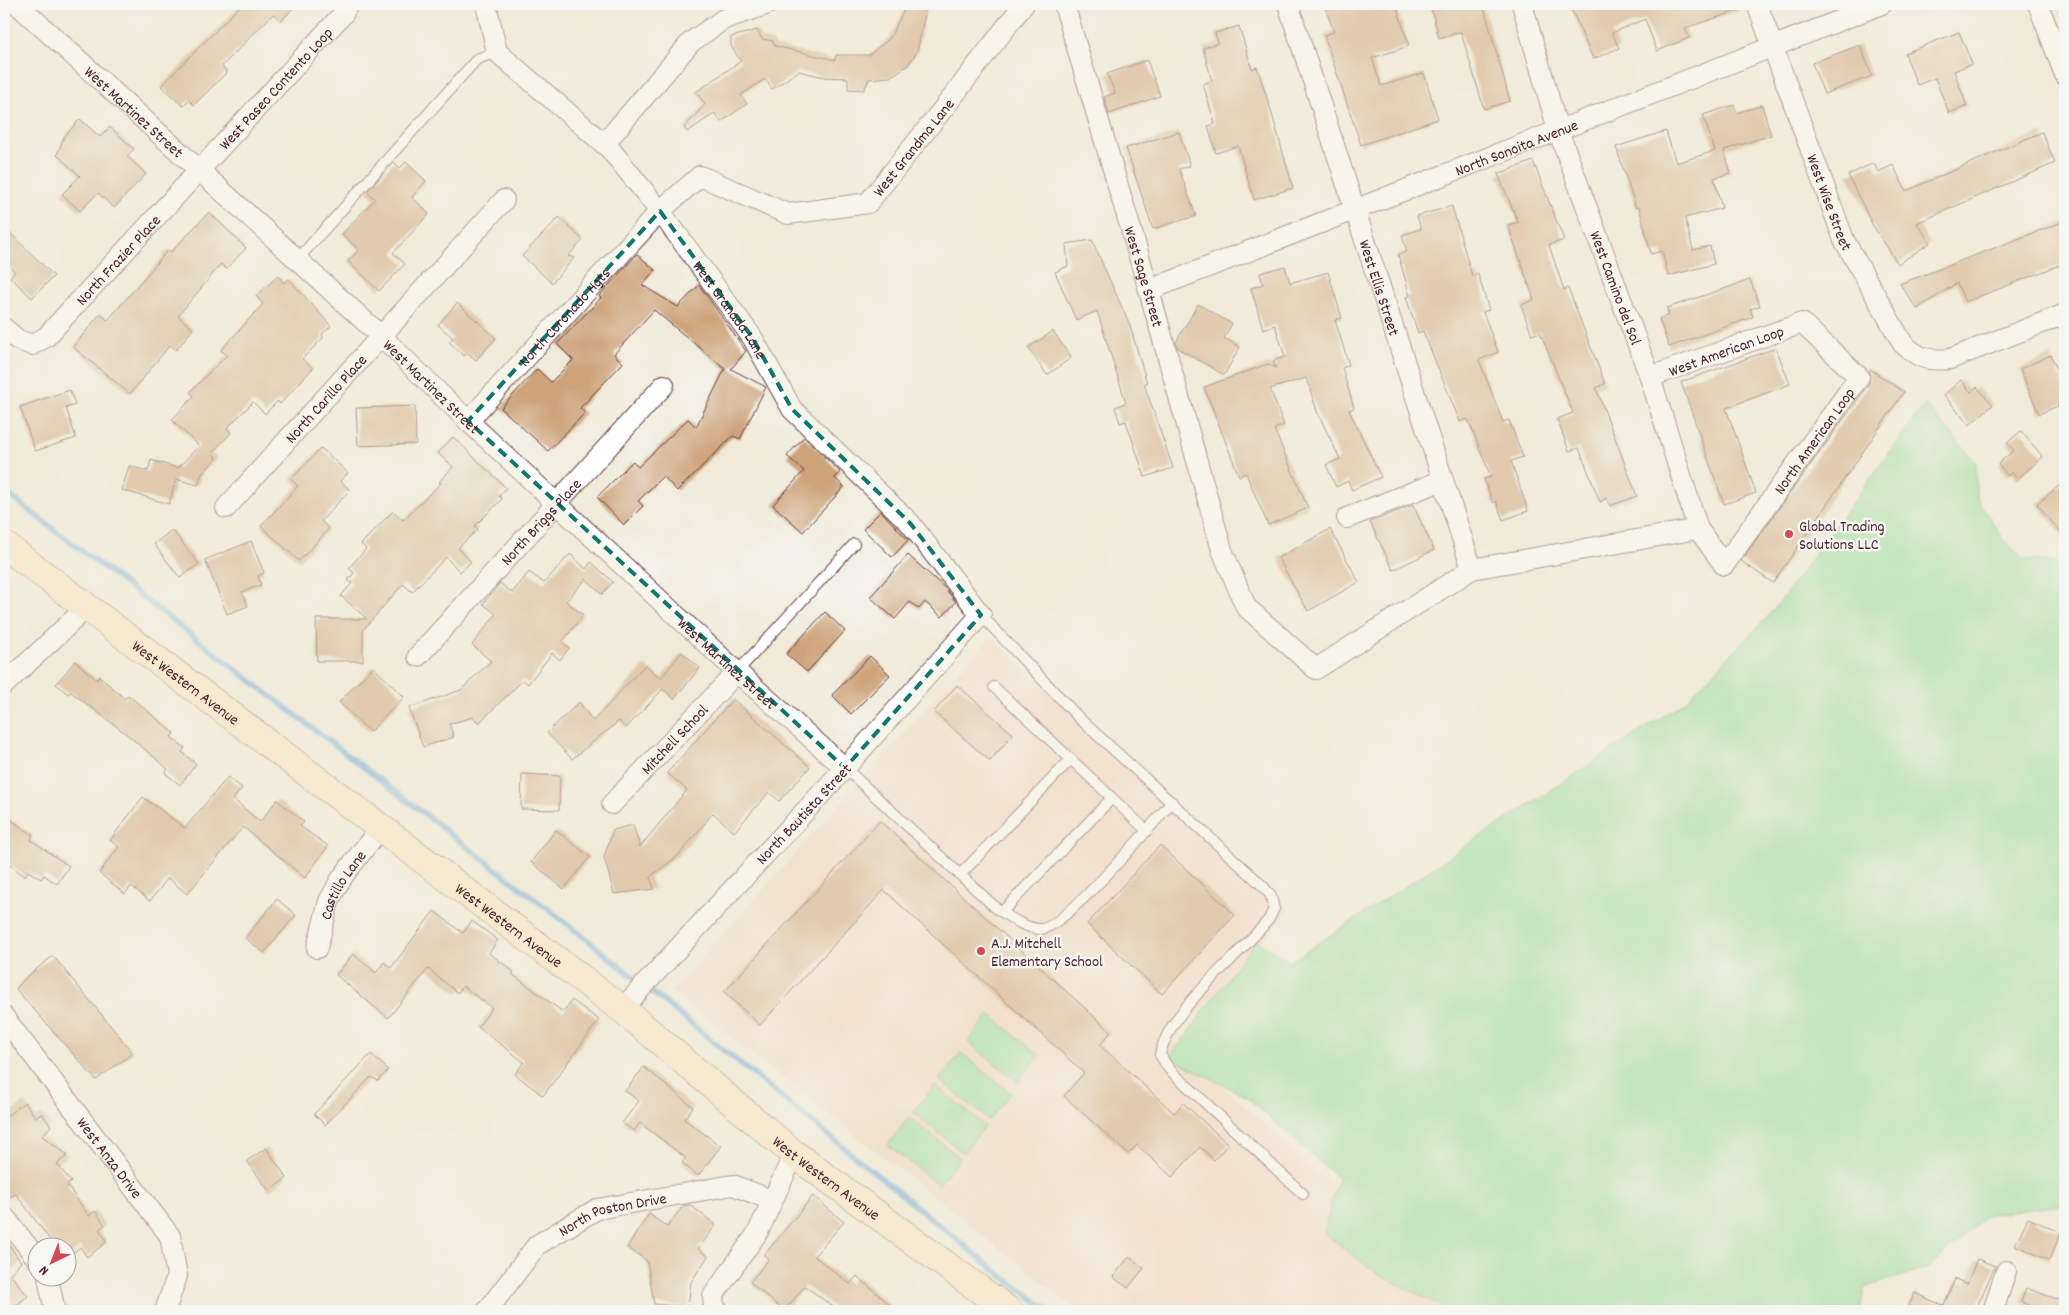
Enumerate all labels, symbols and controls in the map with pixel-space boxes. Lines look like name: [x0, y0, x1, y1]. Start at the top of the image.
street label: West Paseo Contento Loop: [215, 23, 339, 156]
street label: West Martinez Street: [78, 62, 188, 164]
street label: West Grandma Lane: [868, 95, 961, 202]
street label: North Sonoita Avenue: [1452, 115, 1582, 184]
street label: West Wise Street: [1799, 151, 1857, 256]
street label: North Frazier Place: [71, 210, 167, 312]
street label: West Sage Street: [1117, 224, 1168, 330]
street label: West Camino del Sol: [1583, 228, 1646, 349]
street label: West Ellis Street: [1352, 237, 1404, 339]
street label: West Granada Lane: [686, 257, 771, 364]
street label: North Coronado Hgts: [514, 263, 617, 373]
street label: West American Loop: [1666, 321, 1788, 384]
street label: West Martinez Street: [377, 335, 484, 440]
street label: North Carillo Place: [281, 350, 373, 449]
street label: North American Loop: [1769, 384, 1862, 500]
street label: North Briggs Place: [496, 474, 588, 572]
place label: Global Trading Solutions LLC: [1799, 516, 1885, 557]
marker: Global Trading Solutions LLC: [1783, 528, 1795, 540]
street label: West Martinez Street: [671, 613, 781, 716]
street label: West Western Avenue: [126, 636, 243, 732]
street label: Mitchell School: [637, 700, 715, 781]
street label: North Bautista Street: [752, 759, 858, 871]
street label: Castillo Lane: [316, 846, 373, 922]
street label: West Western Avenue: [449, 878, 567, 974]
place label: A.J. Mitchell Elementary School: [991, 933, 1103, 974]
marker: A.J. Mitchell Elementary School: [975, 945, 987, 957]
street label: West Anza Drive: [70, 1113, 147, 1204]
street label: West Western Avenue: [766, 1131, 884, 1227]
street label: North Poston Drive: [555, 1188, 669, 1244]
north arrow: [28, 1238, 78, 1288]
text: N: [35, 1260, 54, 1280]

